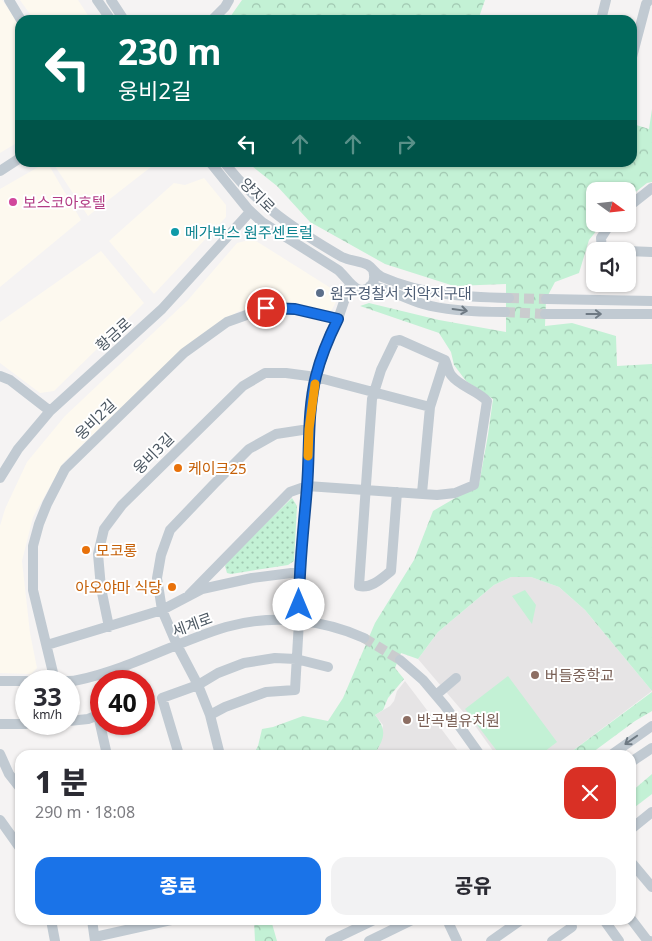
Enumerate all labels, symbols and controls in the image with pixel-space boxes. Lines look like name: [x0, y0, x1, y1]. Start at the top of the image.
text: 230 m: [118, 28, 221, 75]
icon: left: [35, 35, 100, 100]
text: 웅비2길: [118, 75, 191, 105]
icon: left: [233, 130, 261, 158]
icon: ahead: [286, 130, 314, 158]
icon: ahead: [339, 130, 367, 158]
icon: right: [392, 130, 420, 158]
street label: 양지로: [236, 173, 280, 217]
north arrow: [586, 182, 636, 232]
map controls: [586, 182, 636, 292]
place label: 보스코아호텔: [23, 192, 106, 212]
marker: 보스코아호텔: [7, 196, 19, 208]
place label: 메가박스 원주센트럴: [185, 222, 313, 242]
marker: 메가박스 원주센트럴: [169, 226, 181, 238]
button: sound: [586, 242, 636, 292]
place label: 원주경찰서 치악지구대: [330, 283, 472, 303]
pin: [245, 287, 287, 329]
marker: 원주경찰서 치악지구대: [314, 287, 326, 299]
icon: arrive: [252, 294, 280, 322]
one-way arrow: [452, 305, 468, 315]
one-way arrow: [586, 309, 602, 319]
street label: 황금로: [91, 313, 135, 355]
street label: 웅비2길: [70, 394, 120, 444]
street label: 웅비3길: [128, 428, 178, 478]
place label: 케이크25: [188, 458, 247, 478]
marker: 케이크25: [172, 462, 184, 474]
place label: 모코롱: [96, 540, 137, 560]
marker: 모코롱: [80, 544, 92, 556]
place label: 아오야마 식당: [75, 577, 162, 597]
position arrow: [272, 578, 324, 630]
marker: 아오야마 식당: [166, 581, 178, 593]
street label: 세계로: [169, 608, 215, 640]
place label: 버들중학교: [545, 665, 614, 685]
marker: 버들중학교: [529, 669, 541, 681]
speed limit sign: 40: [90, 670, 155, 735]
text: 33: [33, 679, 62, 713]
text: km/h: [33, 706, 62, 723]
place label: 반곡별유치원: [417, 710, 500, 730]
marker: 반곡별유치원: [401, 714, 413, 726]
one-way arrow: [624, 735, 638, 745]
text: 1 분: [35, 761, 88, 802]
button: close: [564, 767, 616, 819]
text: 290 m · 18:08: [35, 801, 135, 823]
button: 종료: [35, 857, 321, 915]
button: 공유: [331, 857, 616, 915]

